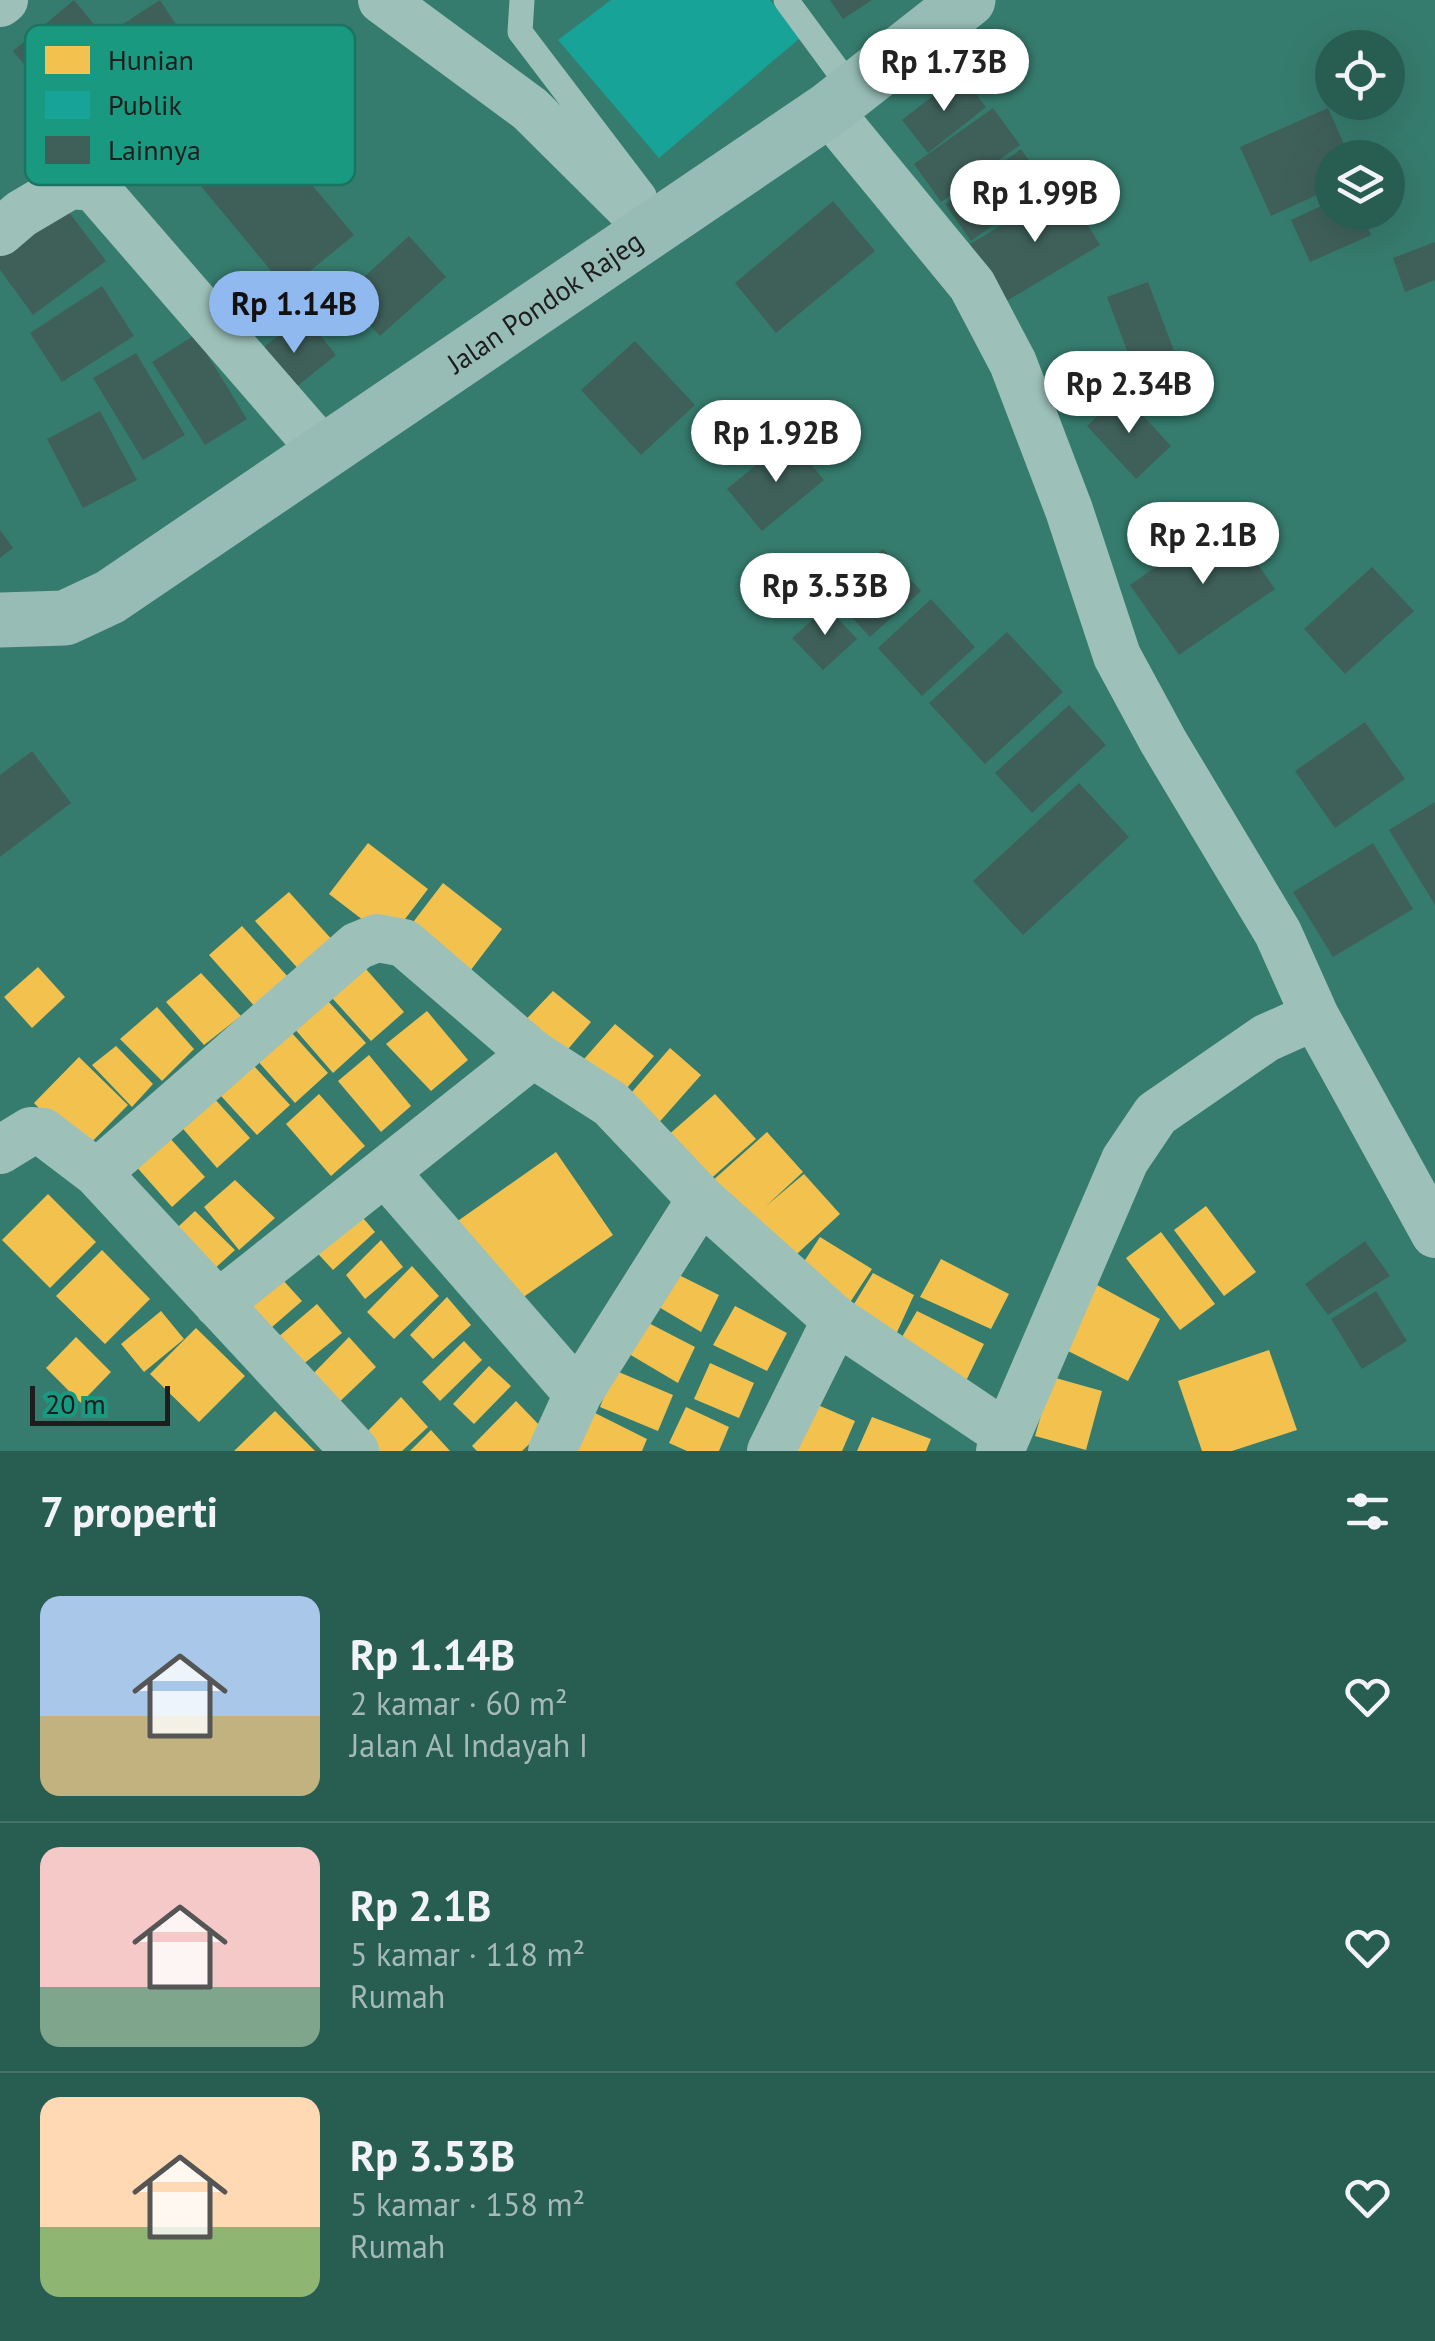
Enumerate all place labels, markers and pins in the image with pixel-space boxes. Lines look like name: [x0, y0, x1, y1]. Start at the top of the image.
pin: Rp 1.73B: [841, 29, 1047, 114]
pin: Rp 1.99B: [932, 160, 1138, 245]
pin: Rp 1.14B: [191, 271, 397, 356]
pin: Rp 2.34B: [1026, 351, 1232, 436]
pin: Rp 1.92B: [673, 400, 879, 485]
pin: Rp 2.1B: [1111, 502, 1295, 587]
pin: Rp 3.53B: [722, 553, 928, 638]

